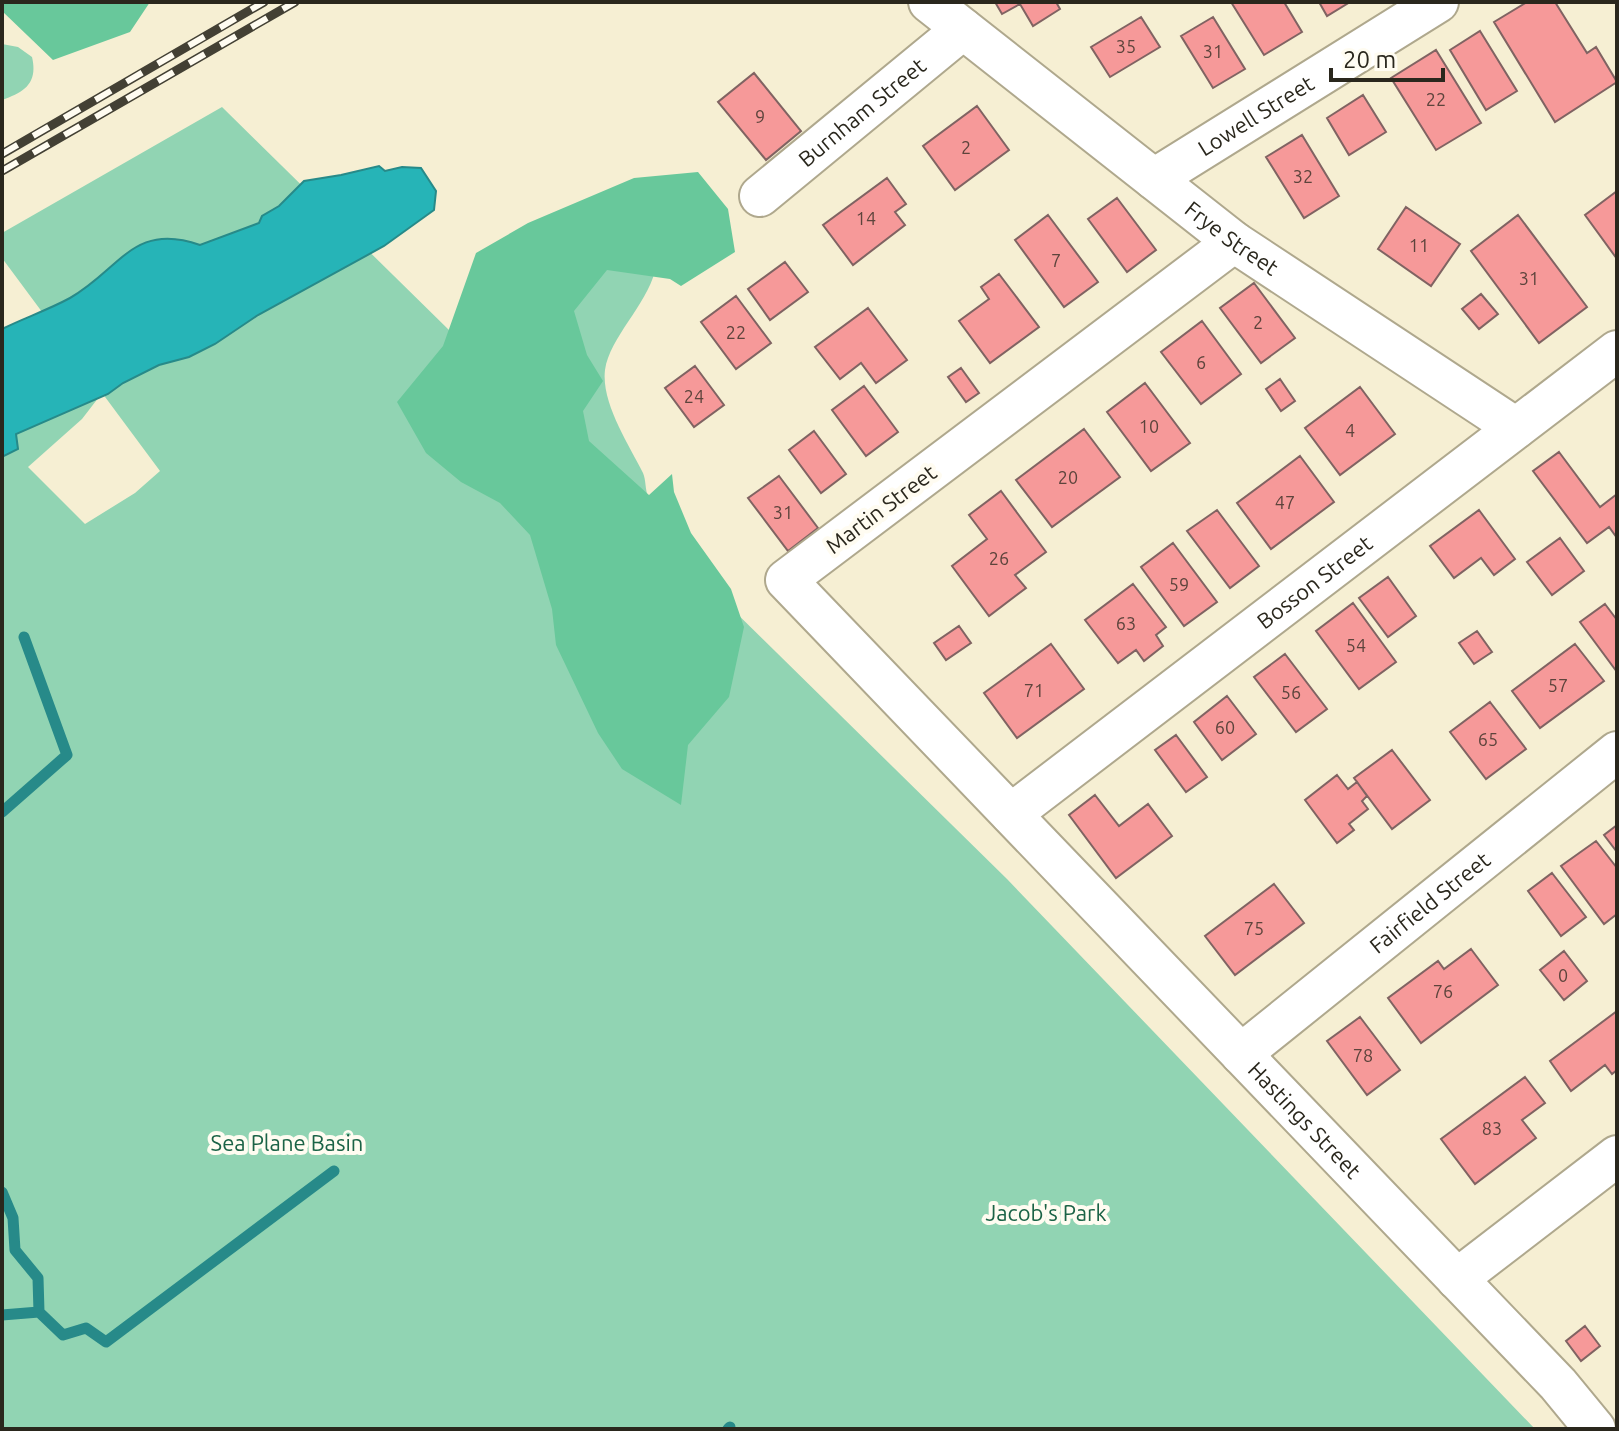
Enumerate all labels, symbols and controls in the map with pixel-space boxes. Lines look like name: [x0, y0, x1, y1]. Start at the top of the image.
scale bar: [1331, 32, 1443, 82]
house number: 35: [1116, 36, 1136, 56]
house number: 31: [1203, 41, 1223, 61]
text: 20 m: [1343, 46, 1396, 73]
street label: Burnham Street: [793, 52, 930, 171]
street label: Lowell Street: [1193, 70, 1318, 160]
house number: 22: [1426, 89, 1446, 109]
house number: 9: [755, 106, 765, 126]
house number: 2: [961, 137, 971, 157]
house number: 32: [1293, 166, 1313, 186]
street label: Frye Street: [1180, 195, 1284, 280]
house number: 14: [856, 208, 876, 228]
house number: 11: [1409, 235, 1429, 255]
house number: 7: [1051, 250, 1061, 270]
house number: 31: [1519, 268, 1539, 288]
house number: 2: [1253, 312, 1263, 332]
house number: 22: [726, 322, 746, 342]
house number: 6: [1196, 352, 1206, 372]
house number: 24: [684, 386, 704, 406]
house number: 10: [1139, 416, 1159, 436]
house number: 4: [1345, 420, 1355, 440]
street label: Martin Street: [821, 459, 941, 558]
house number: 20: [1058, 467, 1078, 487]
house number: 47: [1275, 492, 1295, 512]
house number: 31: [773, 502, 793, 522]
street label: Bosson Street: [1252, 530, 1377, 633]
house number: 26: [989, 548, 1009, 568]
house number: 59: [1169, 574, 1189, 594]
house number: 63: [1116, 613, 1136, 633]
house number: 54: [1346, 635, 1366, 655]
house number: 57: [1548, 675, 1568, 695]
house number: 71: [1024, 680, 1044, 700]
house number: 56: [1281, 682, 1301, 702]
house number: 60: [1215, 717, 1235, 737]
house number: 65: [1478, 729, 1498, 749]
street label: Fairfield Street: [1364, 846, 1495, 958]
house number: 75: [1244, 918, 1264, 938]
house number: 0: [1558, 965, 1568, 985]
house number: 76: [1433, 981, 1453, 1001]
house number: 78: [1353, 1045, 1373, 1065]
street label: Hastings Street: [1243, 1056, 1367, 1183]
house number: 83: [1482, 1118, 1502, 1138]
park label: Sea Plane Basin: [211, 1130, 363, 1155]
park label: Jacob's Park: [985, 1200, 1107, 1225]

